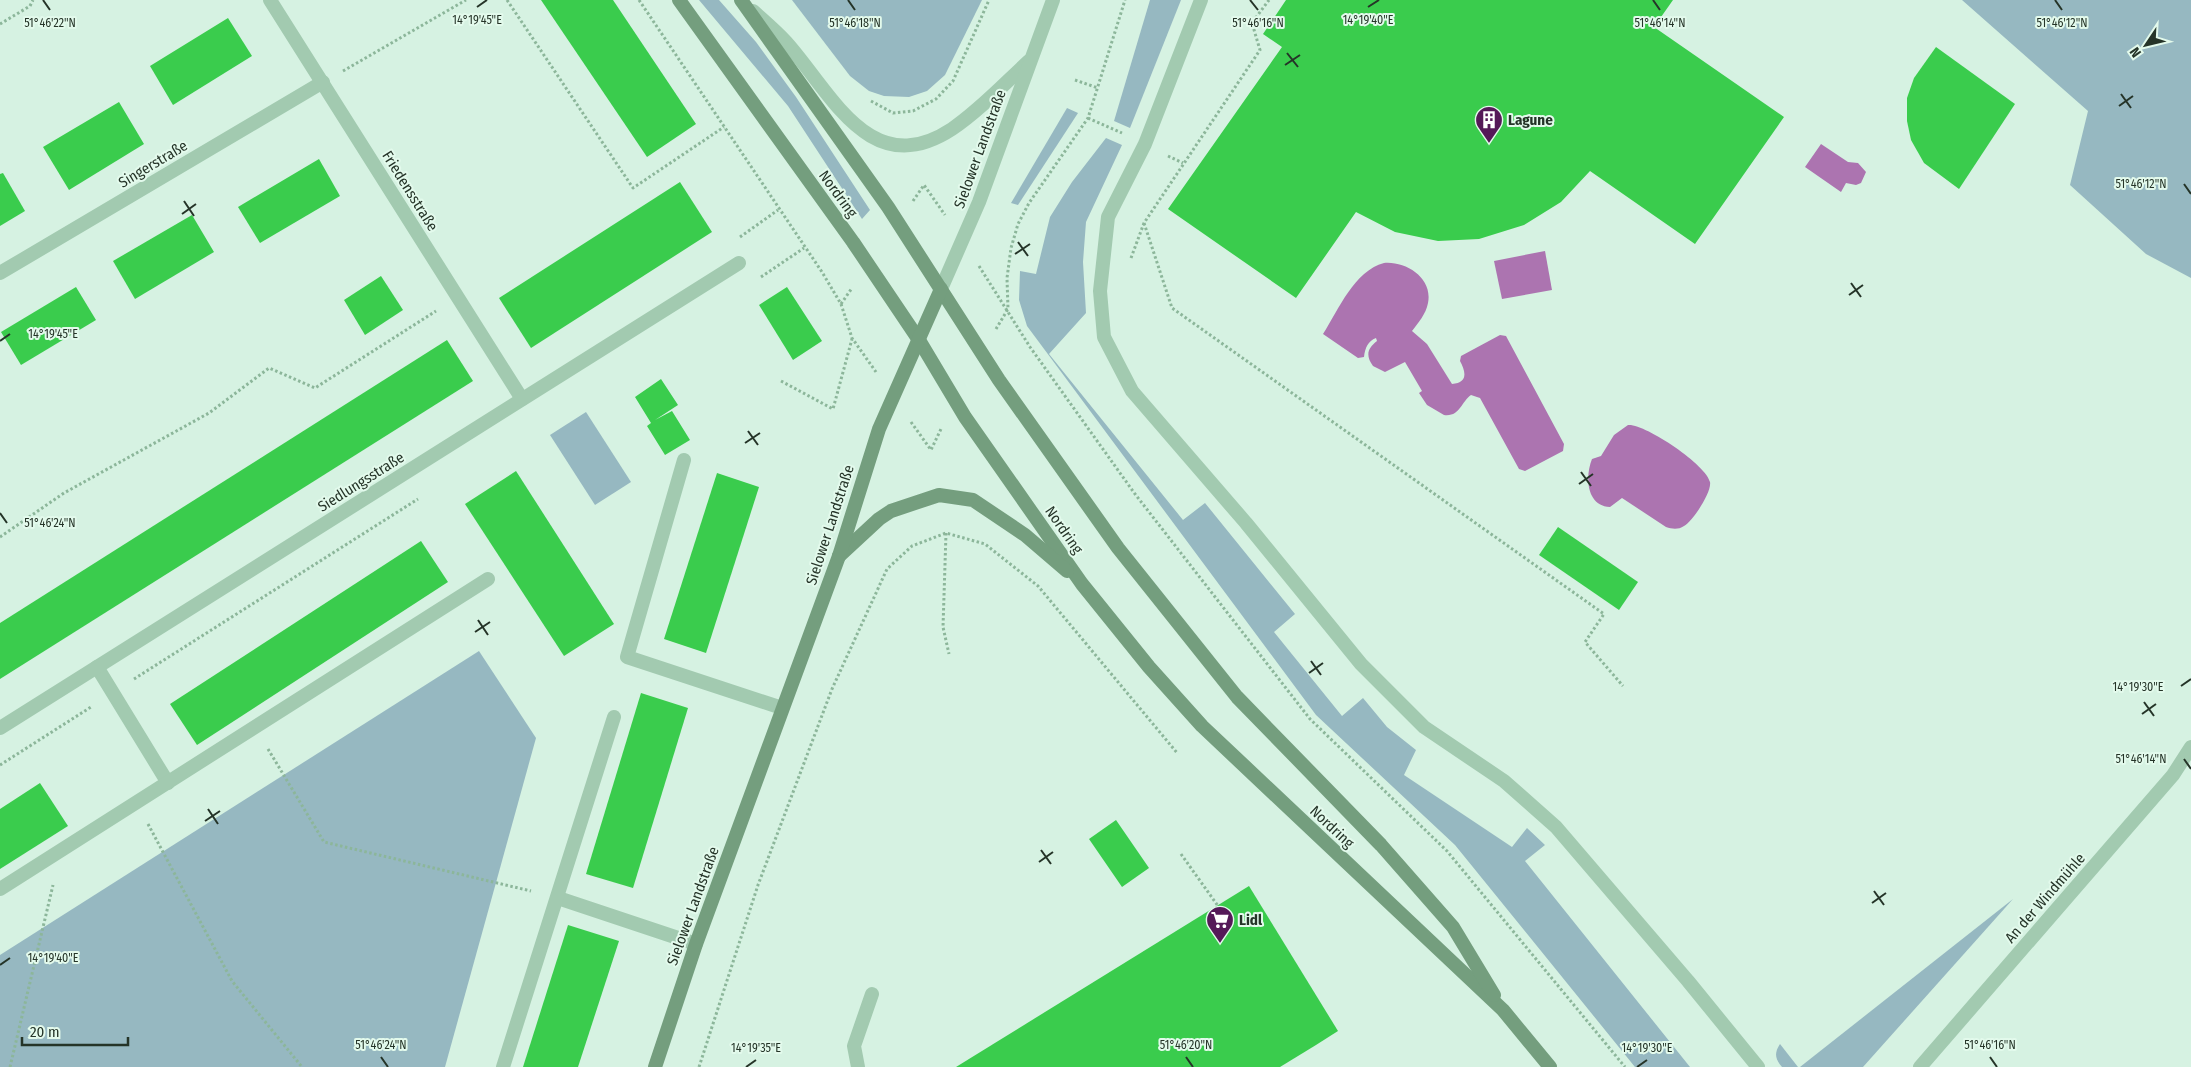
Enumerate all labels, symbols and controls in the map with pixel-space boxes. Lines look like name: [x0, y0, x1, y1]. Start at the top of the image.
text: 14°19'45"E: [452, 13, 502, 27]
text: 14°19'40"E: [1343, 13, 1394, 27]
text: 51°46'22"N: [24, 16, 76, 30]
text: 51°46'18"N: [829, 16, 881, 30]
text: 51°46'16"N: [1232, 16, 1284, 30]
text: 51°46'14"N: [1635, 16, 1685, 30]
text: 51°46'12"N: [2037, 16, 2087, 30]
north arrow: [2121, 20, 2171, 70]
text: N: [2126, 44, 2145, 60]
street label: Sielower Landstraße: [950, 87, 1010, 211]
building icon: Lagune: [1474, 105, 1504, 144]
place label: Lagune: [1508, 111, 1553, 129]
street label: Singerstraße: [115, 136, 191, 192]
street label: Friedensstraße: [378, 148, 442, 234]
street label: Nordring: [815, 167, 861, 221]
text: 51°46'12"N: [2116, 177, 2166, 191]
text: 14°19'45"E: [28, 327, 78, 341]
street label: Siedlungsstraße: [314, 448, 408, 516]
street label: Sielower Landstraße: [802, 463, 858, 587]
street label: Nordring: [1041, 503, 1087, 557]
text: 51°46'24"N: [24, 516, 76, 530]
text: 14°19'30"E: [2113, 680, 2164, 694]
text: 51°46'14"N: [2116, 752, 2166, 766]
street label: Nordring: [1306, 802, 1358, 852]
street label: Sielower Landstraße: [663, 844, 723, 968]
street label: An der Windmühle: [2001, 849, 2089, 947]
supermarket icon: Lidl: [1205, 905, 1235, 944]
place label: Lidl: [1239, 911, 1263, 929]
text: 14°19'40"E: [28, 951, 79, 965]
scale bar: [22, 1014, 129, 1046]
text: 20 m: [30, 1023, 60, 1041]
text: 51°46'24"N: [355, 1038, 407, 1052]
text: 51°46'20"N: [1160, 1038, 1212, 1052]
text: 51°46'16"N: [1964, 1038, 2016, 1052]
text: 14°19'35"E: [731, 1041, 781, 1055]
text: 14°19'30"E: [1622, 1041, 1673, 1055]

